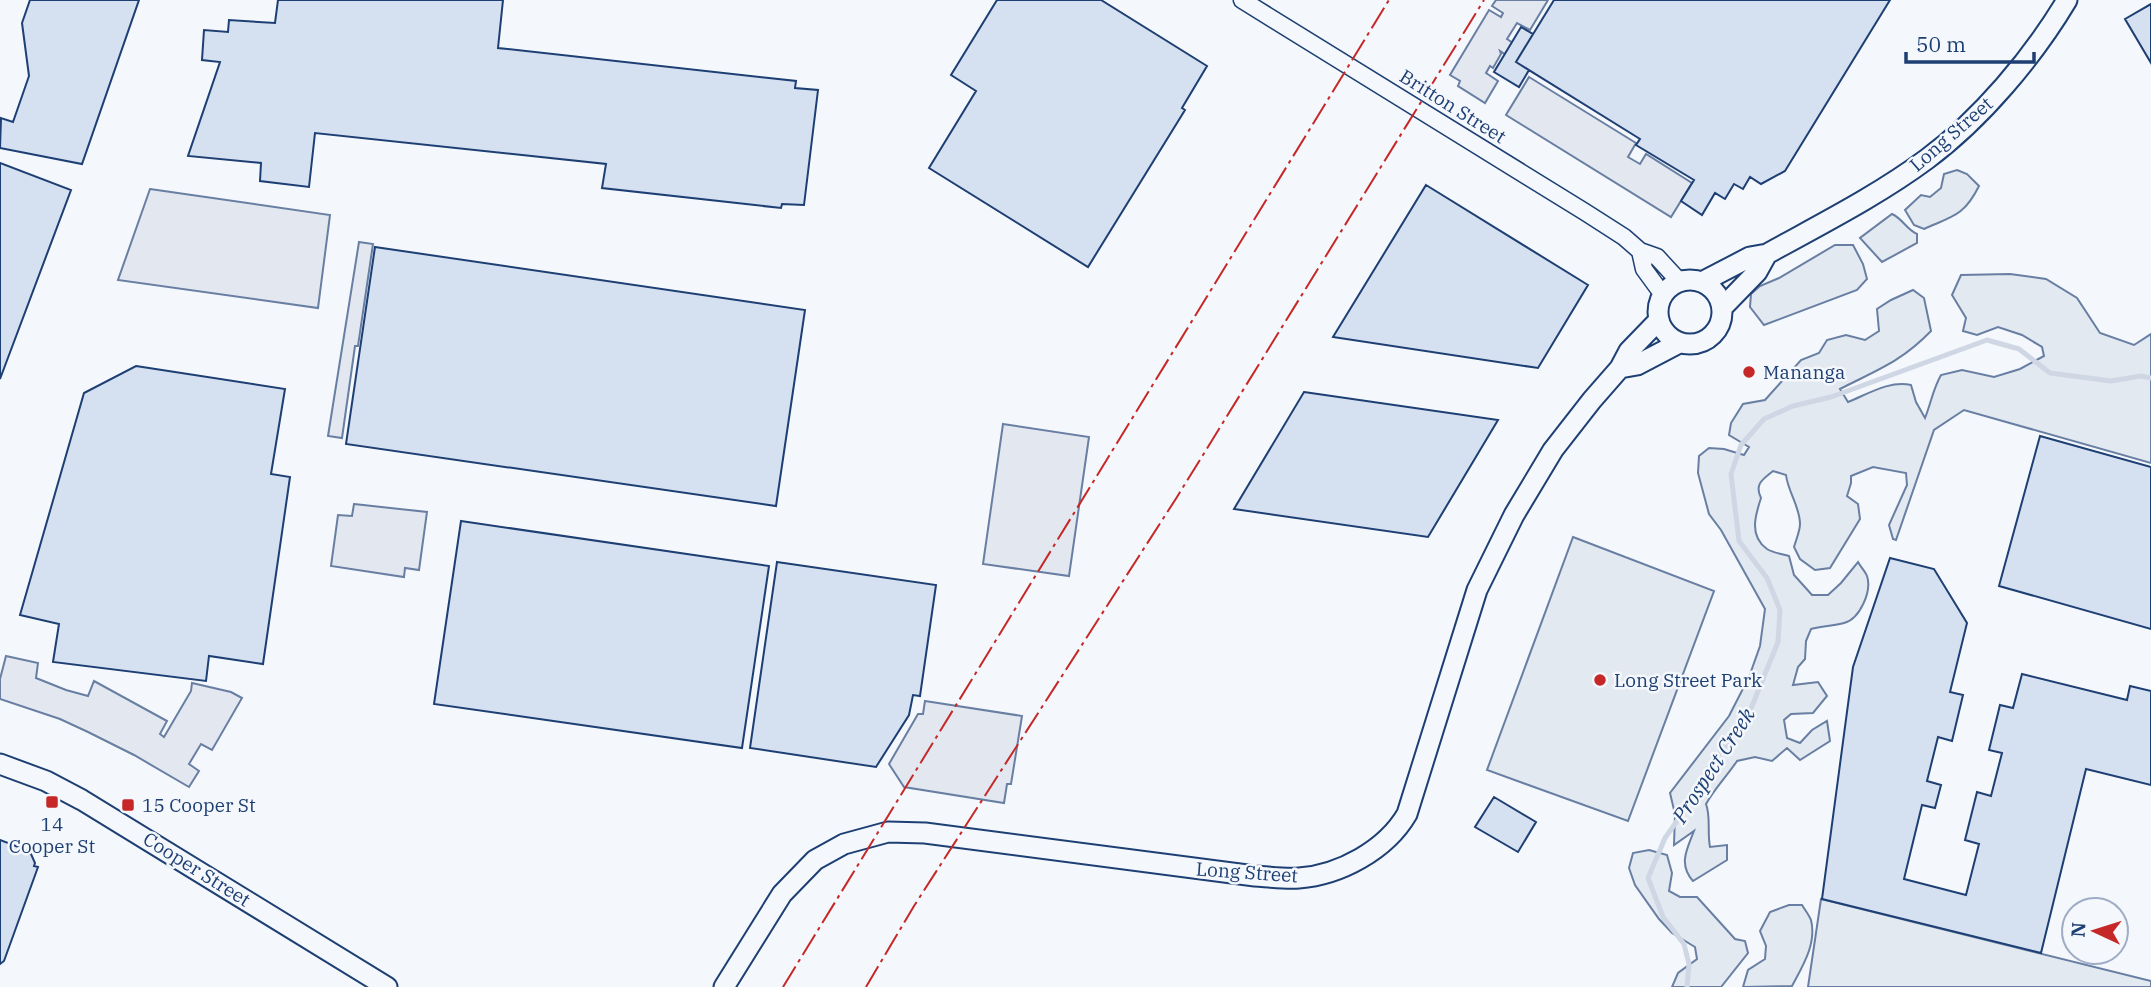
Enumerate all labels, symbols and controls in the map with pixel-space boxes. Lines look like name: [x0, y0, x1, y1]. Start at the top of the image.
scale bar: [1906, 21, 2034, 65]
text: 50 m: [1916, 30, 1966, 58]
street label: Britton Street: [1395, 64, 1511, 148]
street label: Long Street: [1905, 91, 1998, 177]
place label: Mananga: [1763, 360, 1845, 384]
marker: Mananga: [1741, 364, 1757, 380]
place label: Long Street Park: [1614, 668, 1762, 692]
marker: Long Street Park: [1592, 672, 1608, 688]
water label: Prospect Creek: [1665, 701, 1761, 829]
place label: 15 Cooper St: [142, 793, 256, 817]
marker: 14 Cooper St: [44, 794, 60, 810]
marker: 15 Cooper St: [120, 797, 136, 813]
place label: 14 Cooper St: [9, 812, 96, 858]
street label: Cooper Street: [139, 827, 255, 912]
street label: Long Street: [1195, 856, 1299, 888]
north arrow: [2060, 896, 2130, 966]
text: N: [2066, 921, 2091, 938]

